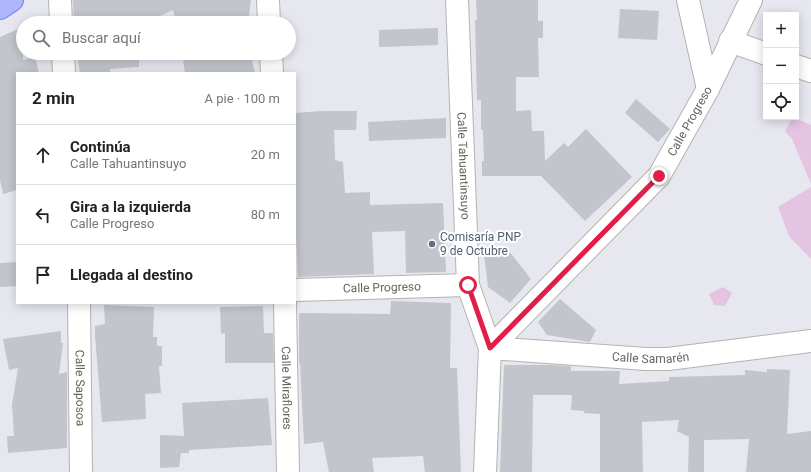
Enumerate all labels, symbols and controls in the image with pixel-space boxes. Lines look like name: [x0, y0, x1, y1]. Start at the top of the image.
map controls: [763, 12, 799, 120]
button: +: [763, 12, 799, 48]
search box: [16, 16, 296, 60]
icon: search: [30, 27, 52, 49]
text: Buscar aquí: [62, 29, 141, 47]
button: −: [763, 48, 799, 84]
street label: Calle Progreso: [665, 84, 715, 159]
button: locate: [763, 84, 799, 120]
text: 2 min: [32, 88, 75, 108]
text: A pie · 100 m: [205, 91, 280, 106]
street label: Calle Tahuantinsuyo: [454, 112, 472, 220]
text: Continúa: [70, 138, 131, 156]
icon: ahead: [32, 144, 54, 166]
text: 20 m: [251, 147, 280, 162]
text: Calle Tahuantinsuyo: [70, 156, 186, 171]
route end: [650, 167, 668, 185]
text: Gira a la izquierda: [70, 198, 191, 216]
icon: left: [32, 204, 54, 226]
text: 80 m: [251, 207, 280, 222]
text: Calle Progreso: [70, 216, 154, 231]
place label: Comisaría PNP 9 de Octubre: [440, 230, 521, 258]
marker: Comisaría PNP 9 de Octubre: [427, 239, 437, 249]
icon: arrive: [32, 264, 54, 286]
text: Llegada al destino: [70, 266, 193, 284]
route start: [459, 276, 477, 294]
street label: Calle Progreso: [343, 279, 421, 296]
street label: Calle Miraflores: [279, 346, 294, 430]
street label: Calle Samarén: [612, 349, 690, 366]
street label: Calle Saposoa: [73, 350, 87, 426]

